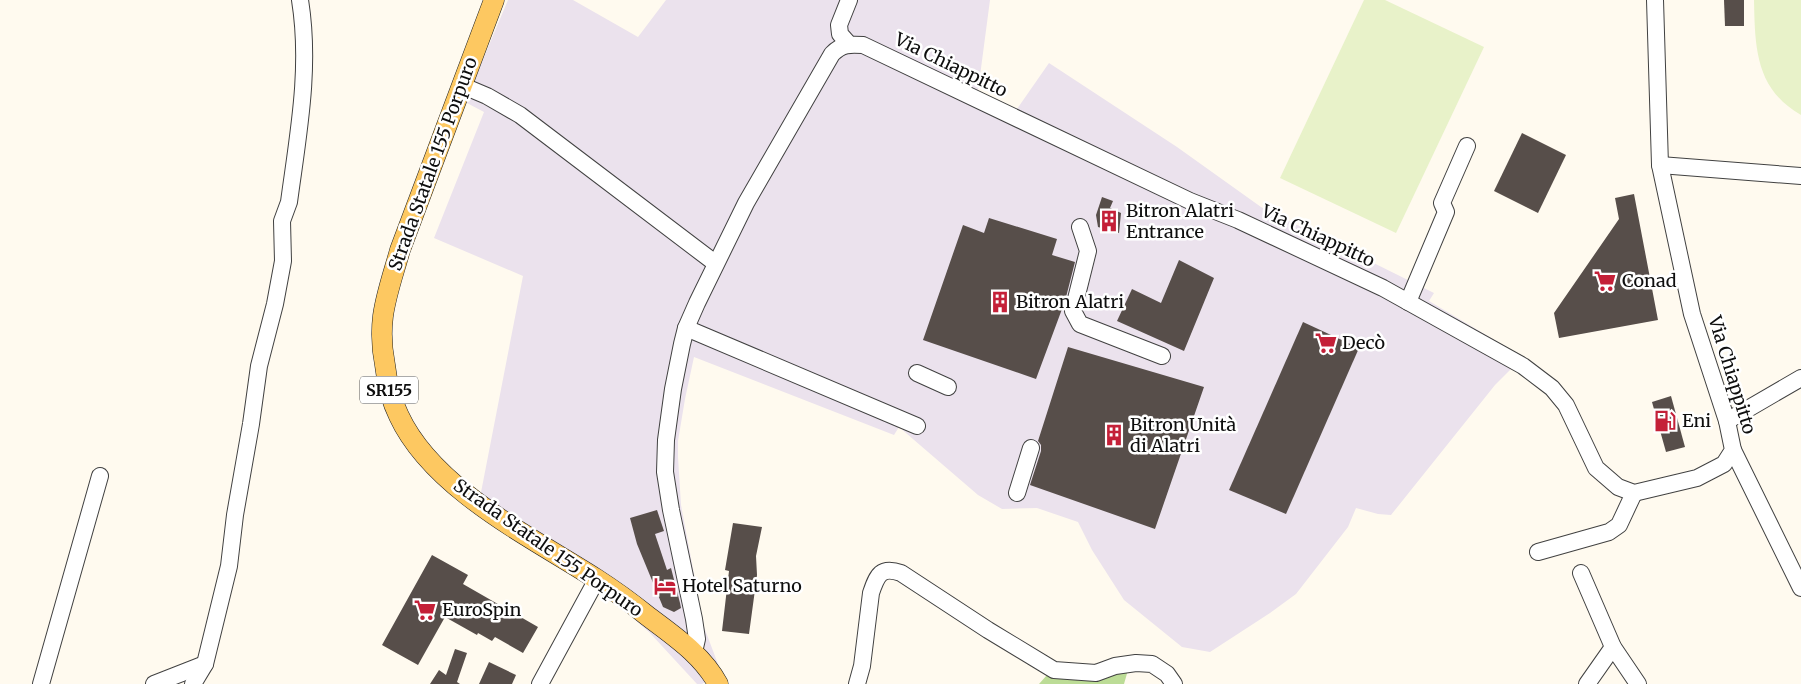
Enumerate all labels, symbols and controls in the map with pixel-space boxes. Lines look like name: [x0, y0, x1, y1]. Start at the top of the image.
street label: Via Chiappitto: [890, 27, 1011, 102]
street label: Strada Statale 155 Porpuro: [383, 54, 482, 274]
place label: Bitron Alatri Entrance: [1126, 199, 1234, 243]
street label: Via Chiappitto: [1257, 199, 1379, 272]
building icon: Bitron Alatri Entrance: [1096, 208, 1122, 234]
supermarket icon: Conad: [1592, 268, 1618, 294]
place label: Conad: [1622, 269, 1677, 292]
building icon: Bitron Alatri: [987, 289, 1013, 315]
place label: Bitron Alatri: [1016, 290, 1124, 313]
street label: Via Chiappitto: [1703, 312, 1761, 437]
supermarket icon: Decò: [1313, 330, 1339, 356]
place label: Decò: [1342, 331, 1385, 354]
road number: SR155: [360, 376, 418, 404]
fuel station icon: Eni: [1652, 408, 1678, 434]
place label: Eni: [1682, 409, 1711, 432]
place label: Bitron Unità di Alatri: [1130, 413, 1237, 457]
building icon: Bitron Unità di Alatri: [1101, 422, 1127, 448]
street label: Strada Statale 155 Porpuro: [449, 473, 647, 622]
hotel icon: Hotel Saturno: [652, 573, 678, 599]
place label: Hotel Saturno: [682, 574, 802, 597]
supermarket icon: EuroSpin: [412, 597, 438, 623]
place label: EuroSpin: [442, 598, 522, 621]

